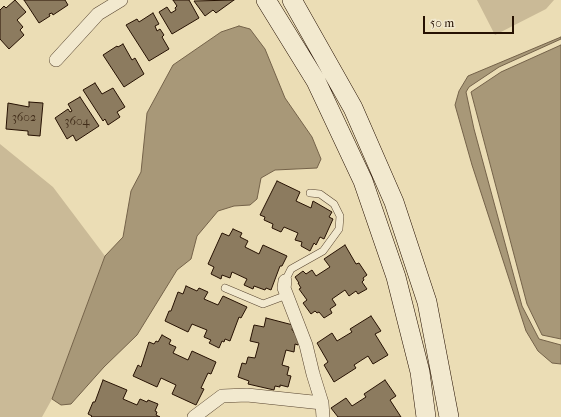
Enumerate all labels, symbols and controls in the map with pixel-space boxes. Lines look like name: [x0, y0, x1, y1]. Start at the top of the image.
scale bar: [425, 8, 516, 34]
text: 50 m: [430, 16, 454, 30]
house number: 3602: [12, 111, 36, 125]
house number: 3604: [65, 115, 89, 129]

